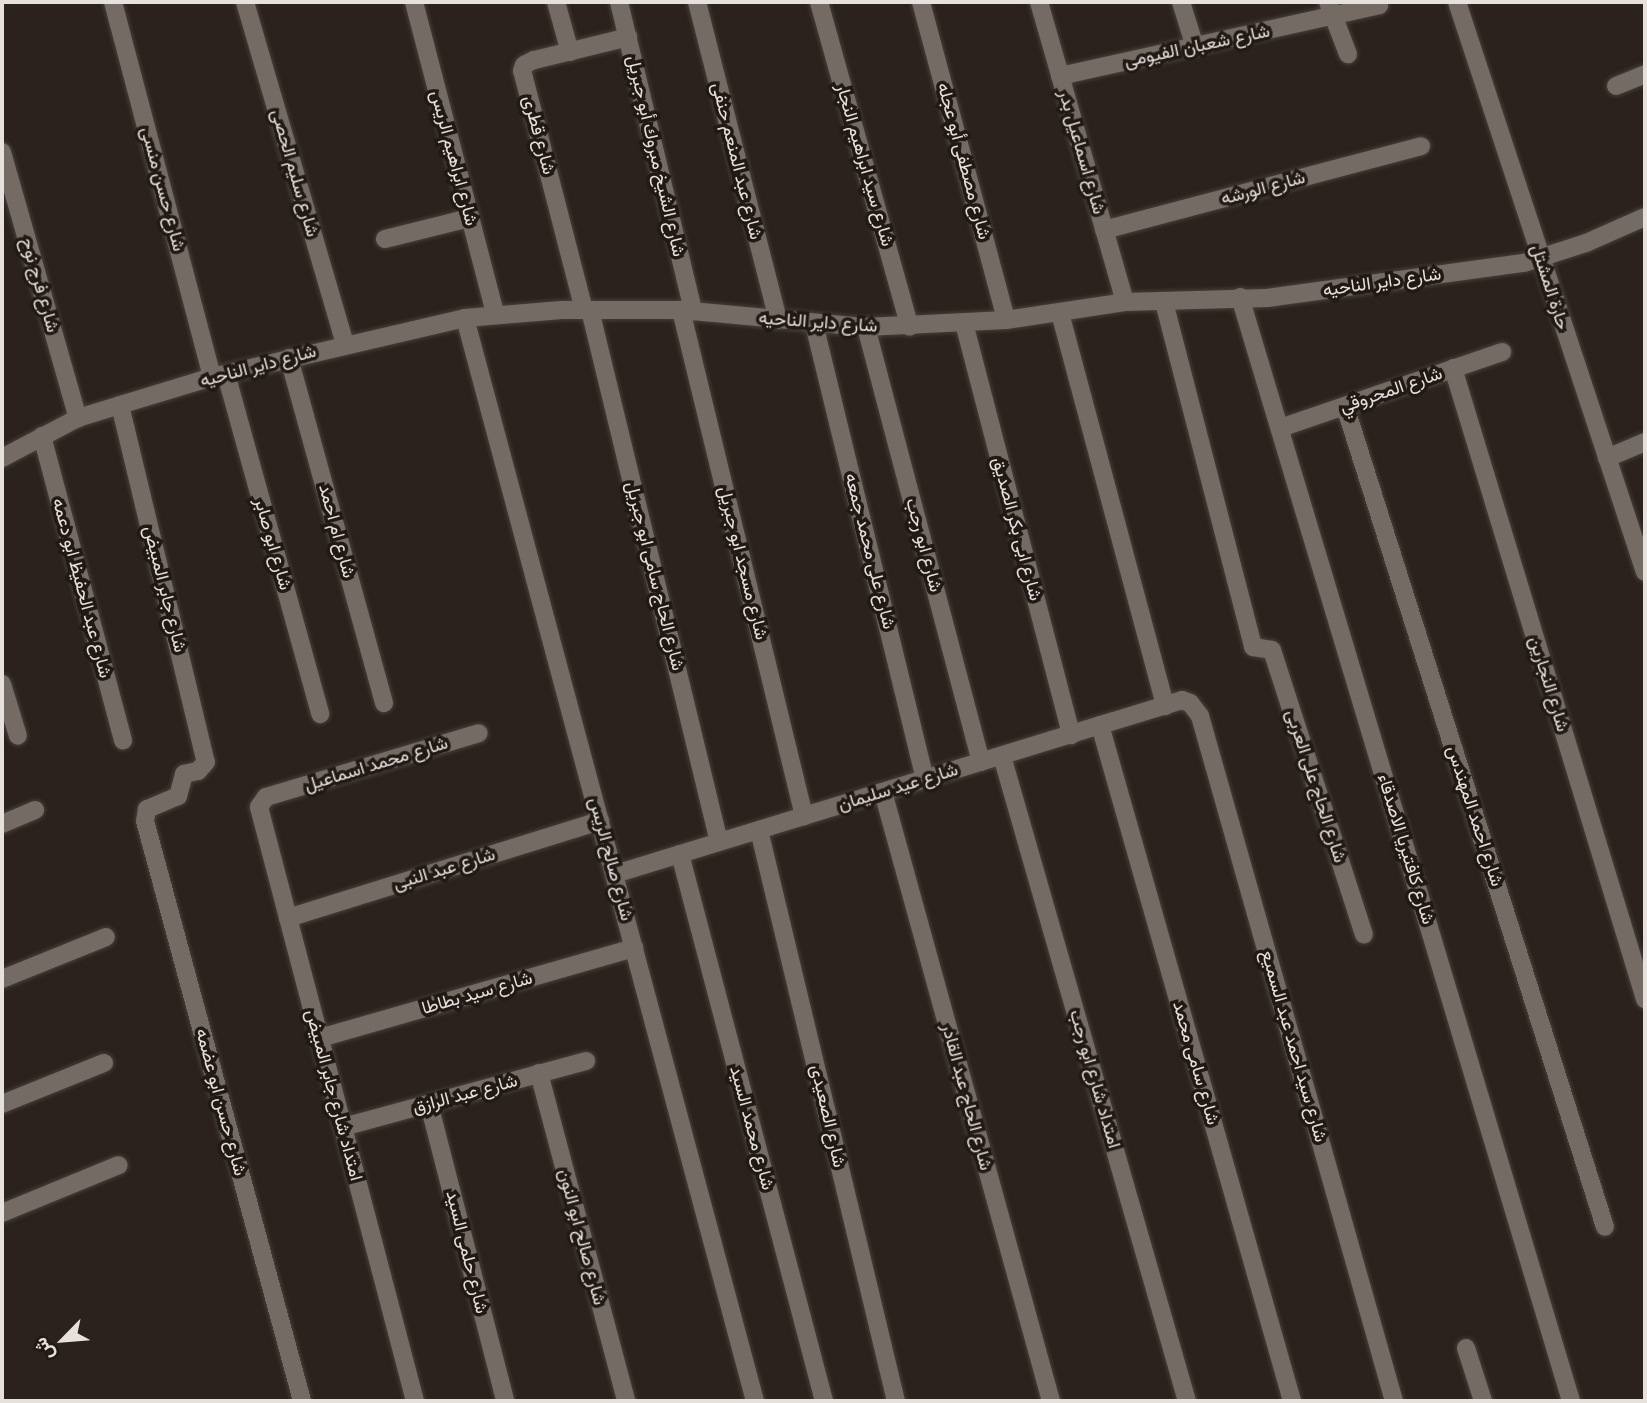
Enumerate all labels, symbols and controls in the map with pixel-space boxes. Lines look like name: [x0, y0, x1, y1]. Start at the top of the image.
street label: شارع شعبان الفيومى: [1122, 20, 1272, 72]
street label: شارع الشيخ مبروك أبو جبريل: [622, 53, 690, 259]
street label: شارع عبد المنعم حنفى: [707, 80, 767, 242]
street label: شارع مصطفى أبو عجله: [933, 80, 995, 242]
street label: شارع سيد ابراهيم النجار: [831, 81, 899, 249]
street label: شارع اسماعيل بدر: [1054, 87, 1110, 217]
street label: شارع ابراهيم الريس: [426, 88, 482, 228]
street label: شارع قطرى: [518, 93, 560, 177]
street label: شارع سليم الحصى: [266, 107, 324, 239]
street label: شارع حسن منسى: [136, 124, 190, 254]
street label: شارع الورشه: [1219, 166, 1307, 210]
street label: شارع فرج نوح: [16, 235, 64, 335]
street label: حارة المشتل: [1526, 242, 1574, 332]
street label: شارع داير الناحيه: [1322, 263, 1442, 301]
street label: شارع داير الناحيه: [758, 307, 878, 337]
street label: شارع داير الناحيه: [198, 340, 318, 392]
street label: شارع المحروقي: [1337, 362, 1445, 418]
street label: شارع ابى بكر الصديق: [987, 455, 1047, 603]
street label: شارع على محمد جمعه: [840, 471, 900, 631]
street label: شارع الحاج سامى ابو جبريل: [621, 479, 689, 673]
street label: شارع ام احمد: [314, 482, 360, 580]
street label: شارع مسجد ابو جبريل: [713, 484, 773, 642]
street label: شارع عبد الحفيظ ابو دعمه: [48, 496, 116, 680]
street label: شارع ابو صابر: [250, 496, 296, 592]
street label: شارع ابو رجب: [901, 496, 947, 594]
street label: شارع جابر المبيض: [139, 524, 191, 654]
street label: شارع النجارين: [1524, 634, 1574, 734]
street label: شارع الحاج على العربى: [1281, 707, 1351, 865]
street label: شارع محمد اسماعيل: [302, 732, 450, 796]
street label: شارع احمد المهندس: [1442, 743, 1508, 889]
street label: شارع عيد سليمان: [835, 759, 961, 815]
street label: شارع كافتيريا الاصدقاء: [1373, 771, 1439, 927]
street label: شارع صالح الريس: [584, 795, 638, 923]
street label: شارع عبد النبى: [390, 843, 498, 895]
street label: شارع سيد احمد عبد السميع: [1256, 947, 1332, 1145]
street label: شارع سيد بطاطا: [419, 967, 535, 1019]
street label: شارع سامى محمد: [1168, 999, 1224, 1127]
street label: امتداد شارع جابر المبيض: [301, 1007, 367, 1183]
street label: امتداد شارع ابو رجب: [1065, 1007, 1125, 1151]
street label: شارع الحاج عبد القادر: [937, 1021, 997, 1173]
street label: شارع حسن ابو عضمه: [191, 1026, 251, 1178]
street label: شارع الصعيدى: [806, 1063, 850, 1169]
street label: شارع محمد السيد: [725, 1064, 779, 1192]
street label: شارع عبد الرازق: [410, 1070, 520, 1118]
street label: شارع صالح ابو النون: [553, 1167, 611, 1307]
street label: شارع حلمى السيد: [441, 1188, 493, 1316]
north arrow: [28, 1305, 98, 1375]
text: ش: [28, 1334, 59, 1364]

